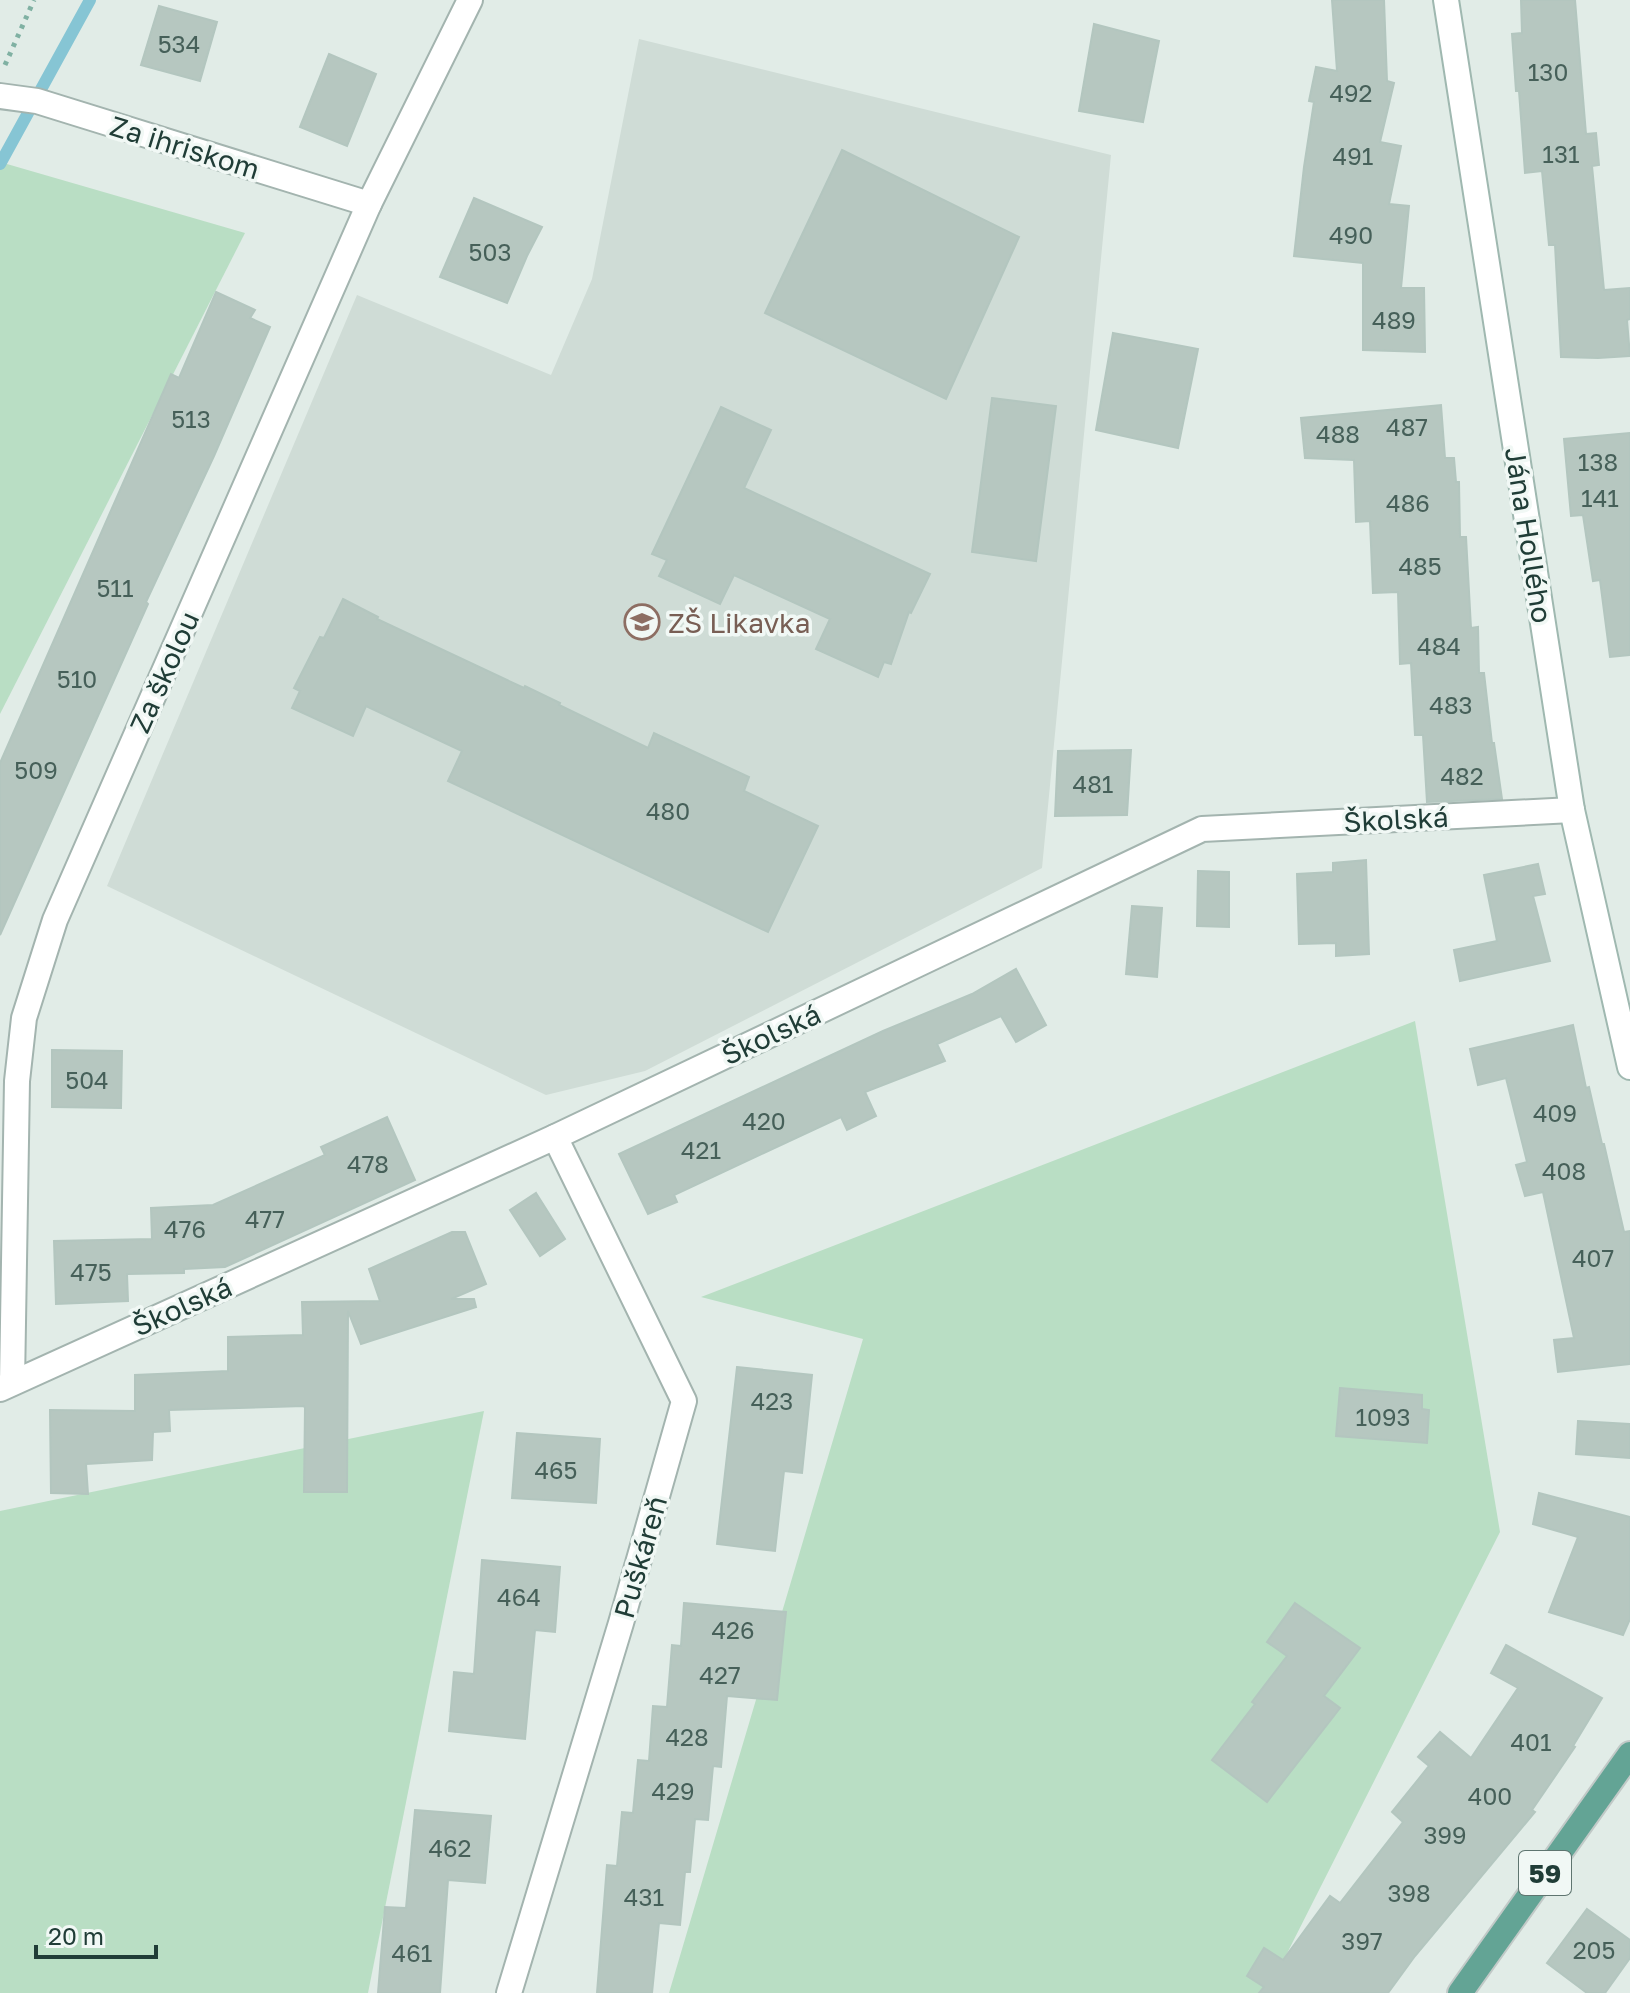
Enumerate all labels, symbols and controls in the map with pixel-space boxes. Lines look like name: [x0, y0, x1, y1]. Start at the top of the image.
house number: 534: [158, 29, 200, 58]
house number: 130: [1528, 57, 1568, 86]
house number: 492: [1329, 78, 1373, 107]
street label: Za ihriskom: [106, 109, 264, 185]
house number: 131: [1542, 139, 1580, 168]
house number: 491: [1333, 141, 1373, 170]
house number: 490: [1329, 220, 1373, 249]
house number: 503: [469, 237, 511, 266]
house number: 489: [1372, 305, 1416, 334]
house number: 513: [171, 404, 211, 433]
house number: 487: [1386, 412, 1428, 441]
house number: 488: [1316, 419, 1360, 448]
street label: Jána Hollého: [1499, 445, 1559, 625]
house number: 138: [1578, 447, 1618, 476]
house number: 141: [1581, 483, 1619, 512]
house number: 486: [1386, 488, 1430, 517]
house number: 485: [1398, 551, 1442, 580]
house number: 511: [96, 573, 134, 602]
school or university icon: ZŠ Likavka: [623, 603, 661, 641]
street label: Za školou: [123, 606, 205, 738]
place label: ZŠ Likavka: [668, 606, 810, 639]
house number: 484: [1417, 631, 1461, 660]
house number: 510: [57, 664, 97, 693]
house number: 483: [1429, 690, 1473, 719]
house number: 509: [14, 755, 58, 784]
house number: 482: [1440, 761, 1484, 790]
house number: 481: [1073, 769, 1113, 798]
house number: 480: [646, 796, 690, 825]
street label: Školská: [1343, 800, 1449, 838]
street label: Školská: [716, 997, 826, 1071]
house number: 504: [65, 1065, 109, 1094]
house number: 409: [1533, 1098, 1577, 1127]
house number: 420: [742, 1106, 786, 1135]
house number: 421: [681, 1135, 721, 1164]
house number: 478: [347, 1149, 389, 1178]
house number: 408: [1542, 1156, 1586, 1185]
house number: 477: [245, 1204, 285, 1233]
house number: 476: [164, 1214, 206, 1243]
house number: 407: [1572, 1243, 1614, 1272]
house number: 475: [70, 1257, 112, 1286]
street label: Školská: [127, 1270, 237, 1342]
house number: 423: [751, 1386, 793, 1415]
house number: 1093: [1355, 1402, 1411, 1431]
house number: 465: [534, 1455, 578, 1484]
street label: Puškáreň: [607, 1492, 673, 1622]
house number: 464: [497, 1582, 541, 1611]
house number: 426: [711, 1615, 755, 1644]
house number: 427: [699, 1660, 741, 1689]
house number: 428: [665, 1722, 709, 1751]
house number: 401: [1510, 1727, 1552, 1756]
house number: 429: [651, 1776, 695, 1805]
house number: 400: [1468, 1781, 1512, 1810]
house number: 399: [1423, 1820, 1467, 1849]
house number: 462: [428, 1833, 472, 1862]
road number: 59: [1519, 1851, 1571, 1895]
house number: 398: [1387, 1878, 1431, 1907]
house number: 431: [624, 1882, 664, 1911]
scale bar: [36, 1909, 156, 1959]
text: 20 m: [48, 1921, 104, 1950]
house number: 397: [1341, 1926, 1383, 1955]
house number: 205: [1573, 1935, 1615, 1964]
house number: 461: [392, 1938, 432, 1967]

